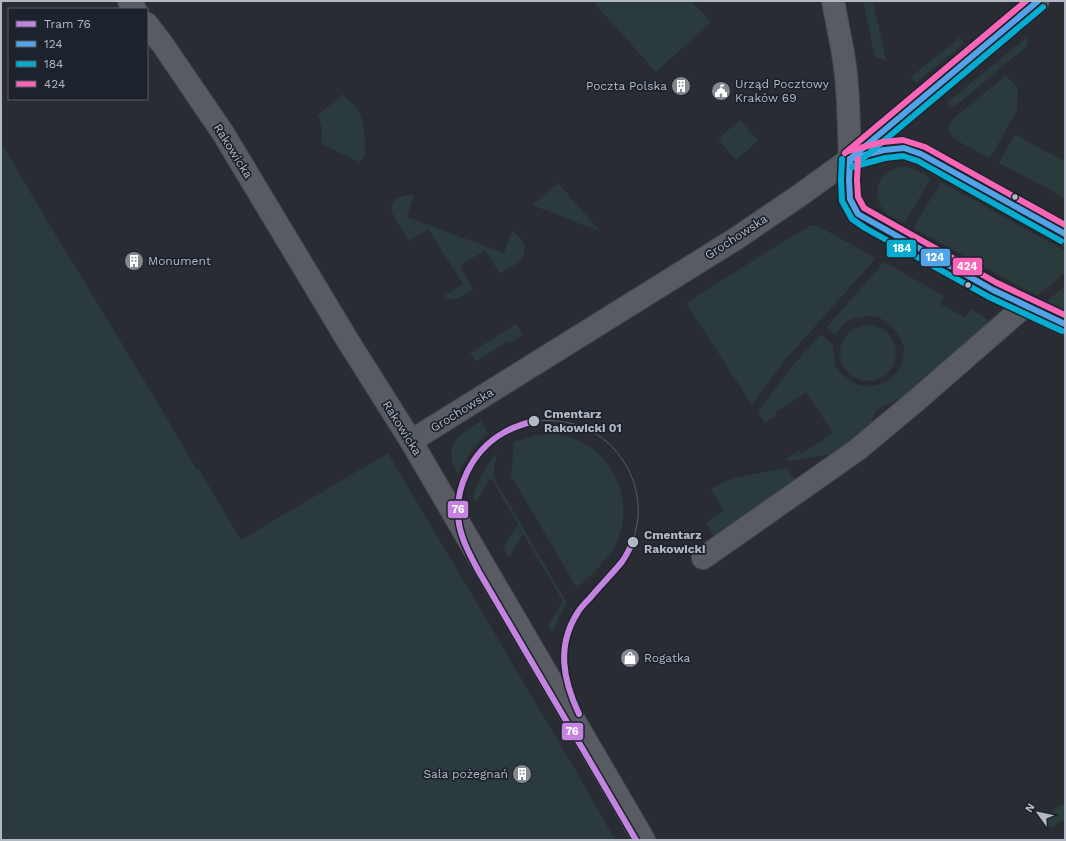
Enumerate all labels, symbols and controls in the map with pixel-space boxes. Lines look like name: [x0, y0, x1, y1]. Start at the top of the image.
legend: [8, 8, 148, 100]
text: Tram 76: [44, 17, 91, 31]
text: 124: [44, 37, 63, 51]
text: 184: [44, 57, 63, 71]
building icon: Poczta Polska: [670, 75, 692, 97]
text: 424: [44, 77, 65, 91]
place label: Urząd Pocztowy Kraków 69: [735, 77, 830, 105]
place label: Poczta Polska: [586, 79, 667, 93]
public building icon: Urząd Pocztowy Kraków 69: [710, 80, 732, 102]
street label: Rakowicka: [211, 121, 255, 181]
unlabelled marker: [1010, 192, 1020, 202]
street label: Grochowska: [702, 212, 770, 262]
line badge: 184: [886, 239, 917, 258]
text: 184: [893, 242, 911, 255]
line badge: 124: [920, 248, 951, 267]
building icon: Monument: [123, 250, 145, 272]
text: 124: [926, 251, 944, 264]
place label: Monument: [148, 254, 211, 268]
line badge: 424: [952, 257, 983, 276]
text: 424: [957, 260, 977, 273]
unlabelled marker: [963, 280, 973, 290]
street label: Grochowska: [428, 385, 496, 435]
street label: Rakowicka: [380, 398, 424, 458]
place label: Cmentarz Rakowicki 01: [544, 407, 622, 435]
marker: Cmentarz Rakowicki 01: [527, 414, 541, 428]
line badge: 76: [447, 500, 469, 519]
text: 76: [451, 503, 465, 516]
place label: Cmentarz Rakowicki: [644, 528, 705, 556]
marker: Cmentarz Rakowicki: [626, 535, 640, 549]
shop icon: Rogatka: [619, 647, 641, 669]
place label: Rogatka: [644, 651, 691, 665]
line badge: 76: [561, 722, 584, 741]
text: 76: [565, 725, 579, 738]
building icon: Sala pożegnań: [511, 763, 533, 785]
place label: Sala pożegnań: [423, 767, 508, 781]
north arrow: [1018, 793, 1058, 833]
text: N: [1022, 801, 1038, 815]

